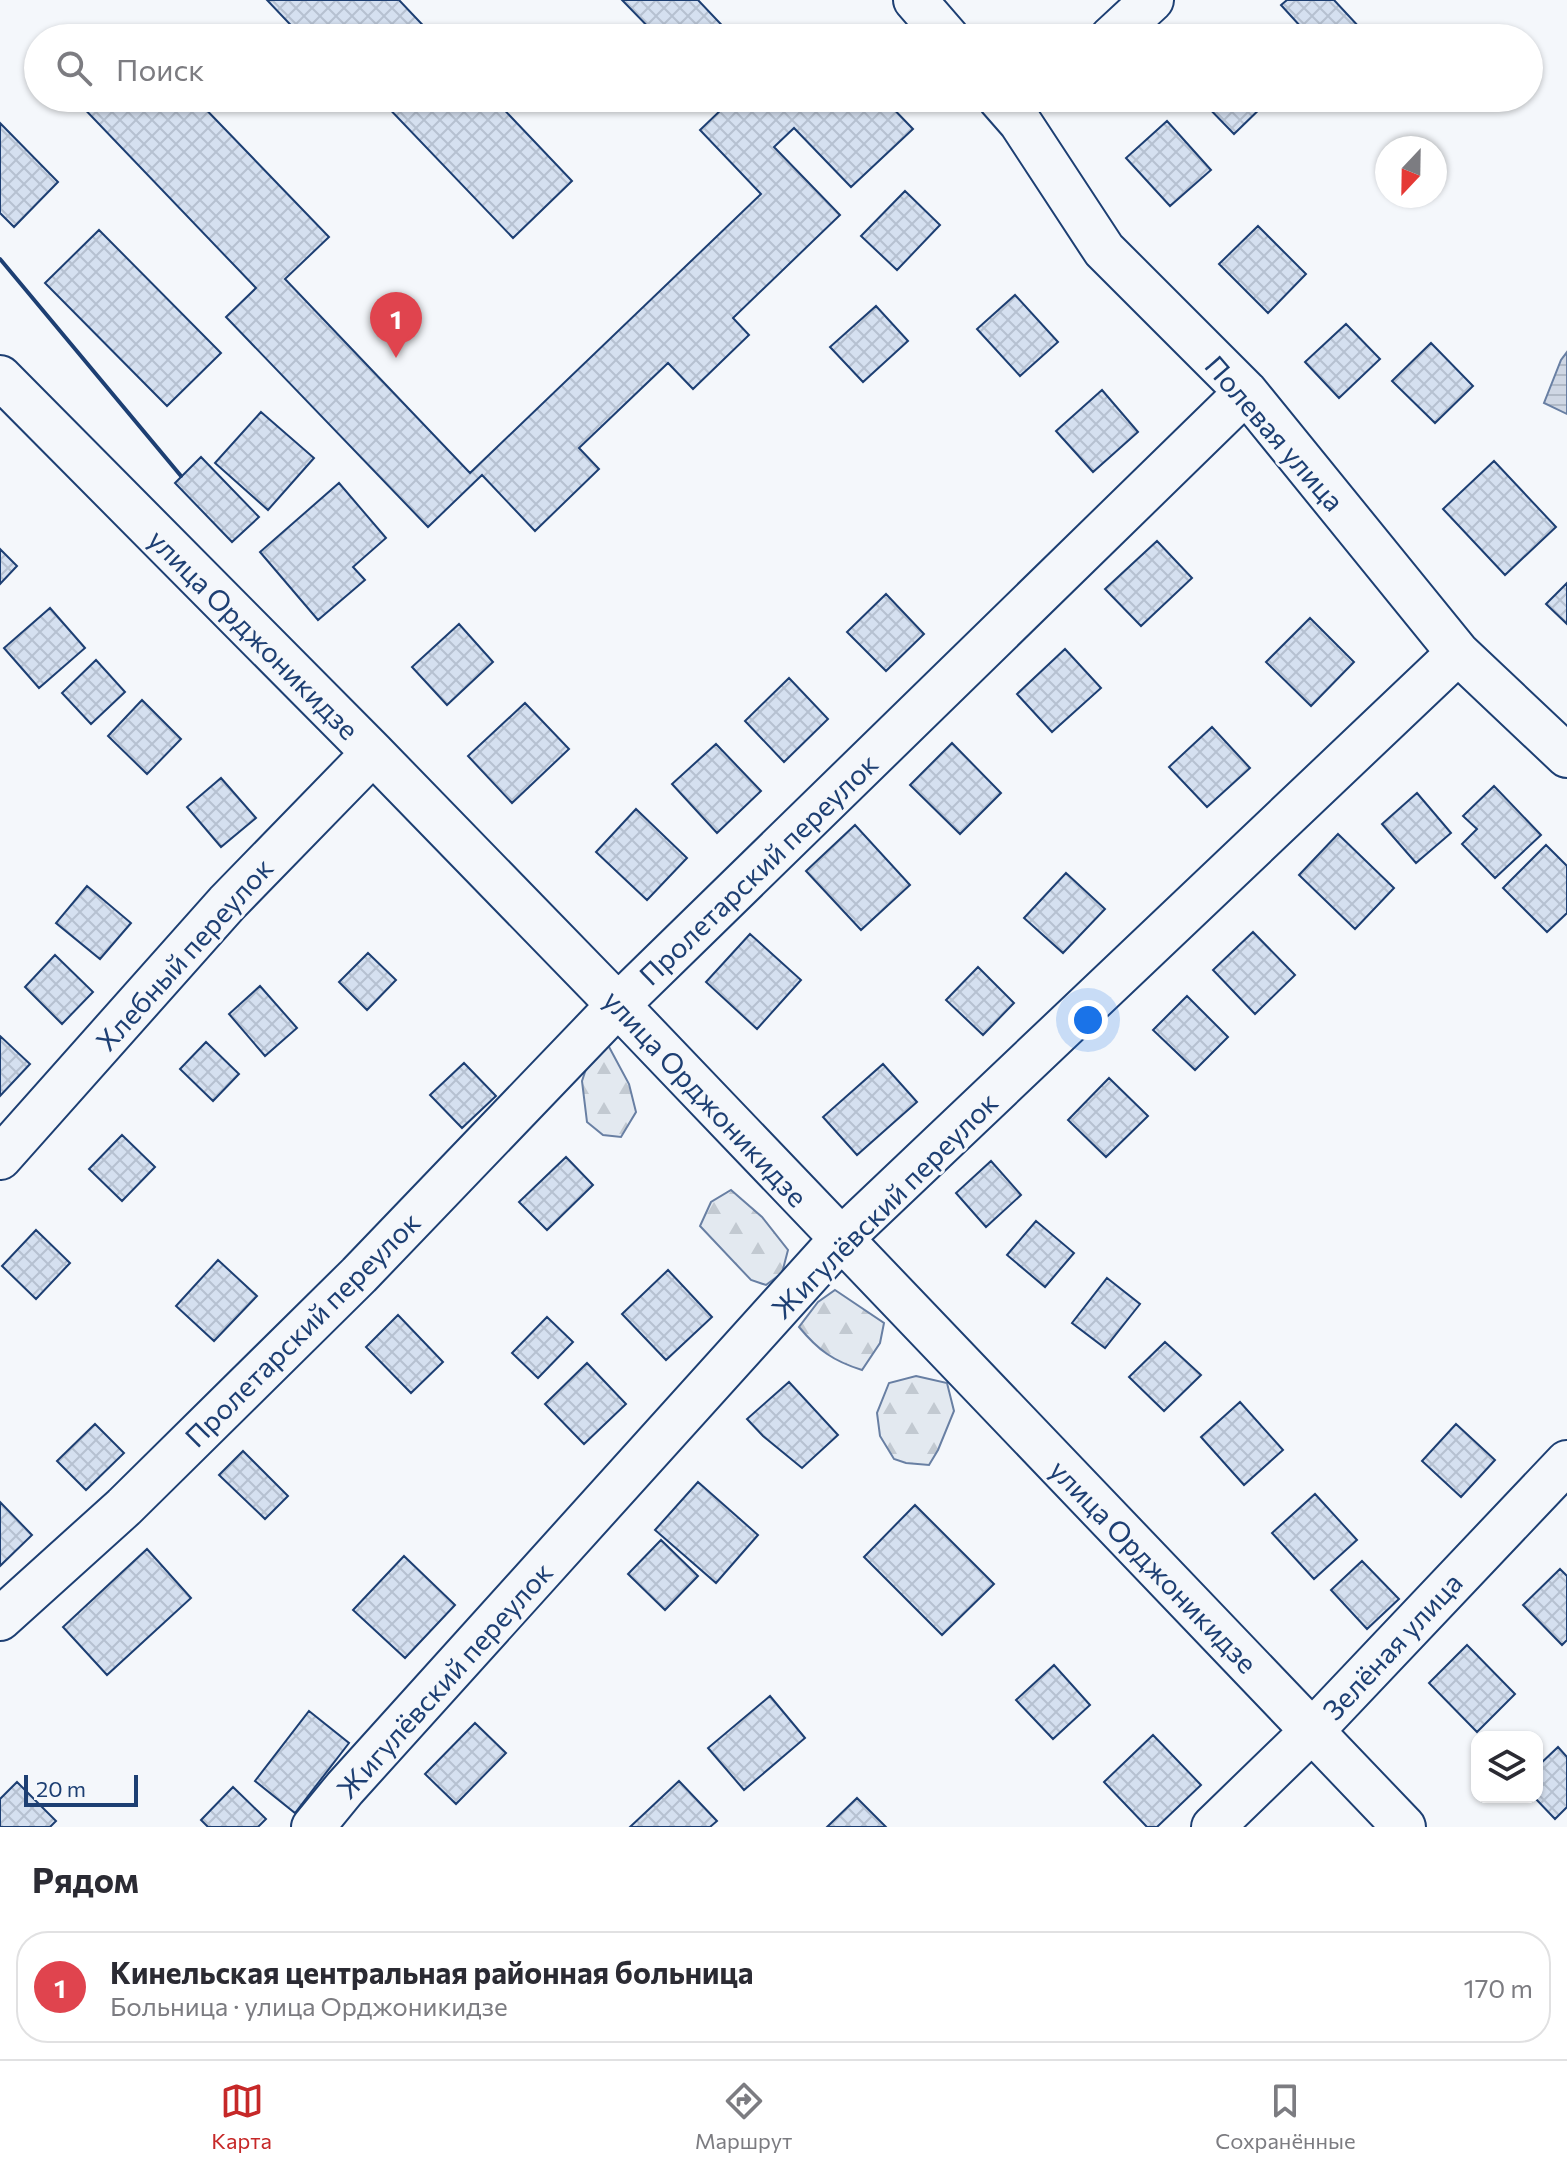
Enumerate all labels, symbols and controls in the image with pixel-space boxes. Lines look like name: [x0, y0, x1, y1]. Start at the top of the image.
search box: [24, 24, 1543, 112]
icon: search: [52, 46, 96, 90]
text: Поиск: [116, 50, 204, 87]
north arrow: [1375, 136, 1447, 208]
pin: 1: [370, 292, 422, 358]
street label: Полевая улица: [1198, 348, 1352, 518]
street label: улица Орджоникидзе: [142, 522, 366, 746]
street label: Пролетарский переулок: [632, 746, 884, 992]
street label: Хлебный переулок: [89, 851, 279, 1057]
street label: улица Орджоникидзе: [597, 983, 815, 1213]
your location: [1068, 1000, 1108, 1040]
street label: Жигулёвский переулок: [764, 1085, 1004, 1325]
street label: Пролетарский переулок: [178, 1205, 426, 1453]
street label: улица Орджоникидзе: [1043, 1452, 1265, 1680]
street label: Жигулёвский переулок: [329, 1555, 559, 1805]
street label: Зелёная улица: [1315, 1565, 1469, 1727]
map controls: [1471, 1731, 1543, 1803]
button: layers: [1471, 1731, 1543, 1803]
scale bar: [24, 1771, 138, 1807]
text: 20 m: [36, 1775, 86, 1802]
text: Рядом: [32, 1858, 139, 1900]
text: Кинельская центральная районная больница: [110, 1953, 753, 1990]
text: 1: [54, 1972, 66, 2003]
text: 170 m: [1464, 1972, 1533, 2003]
text: Больница · улица Орджоникидзе: [110, 1990, 508, 2021]
tab: Карта: [211, 2079, 272, 2154]
tab: Маршрут: [695, 2079, 792, 2154]
tab: Сохранённые: [1215, 2079, 1356, 2154]

